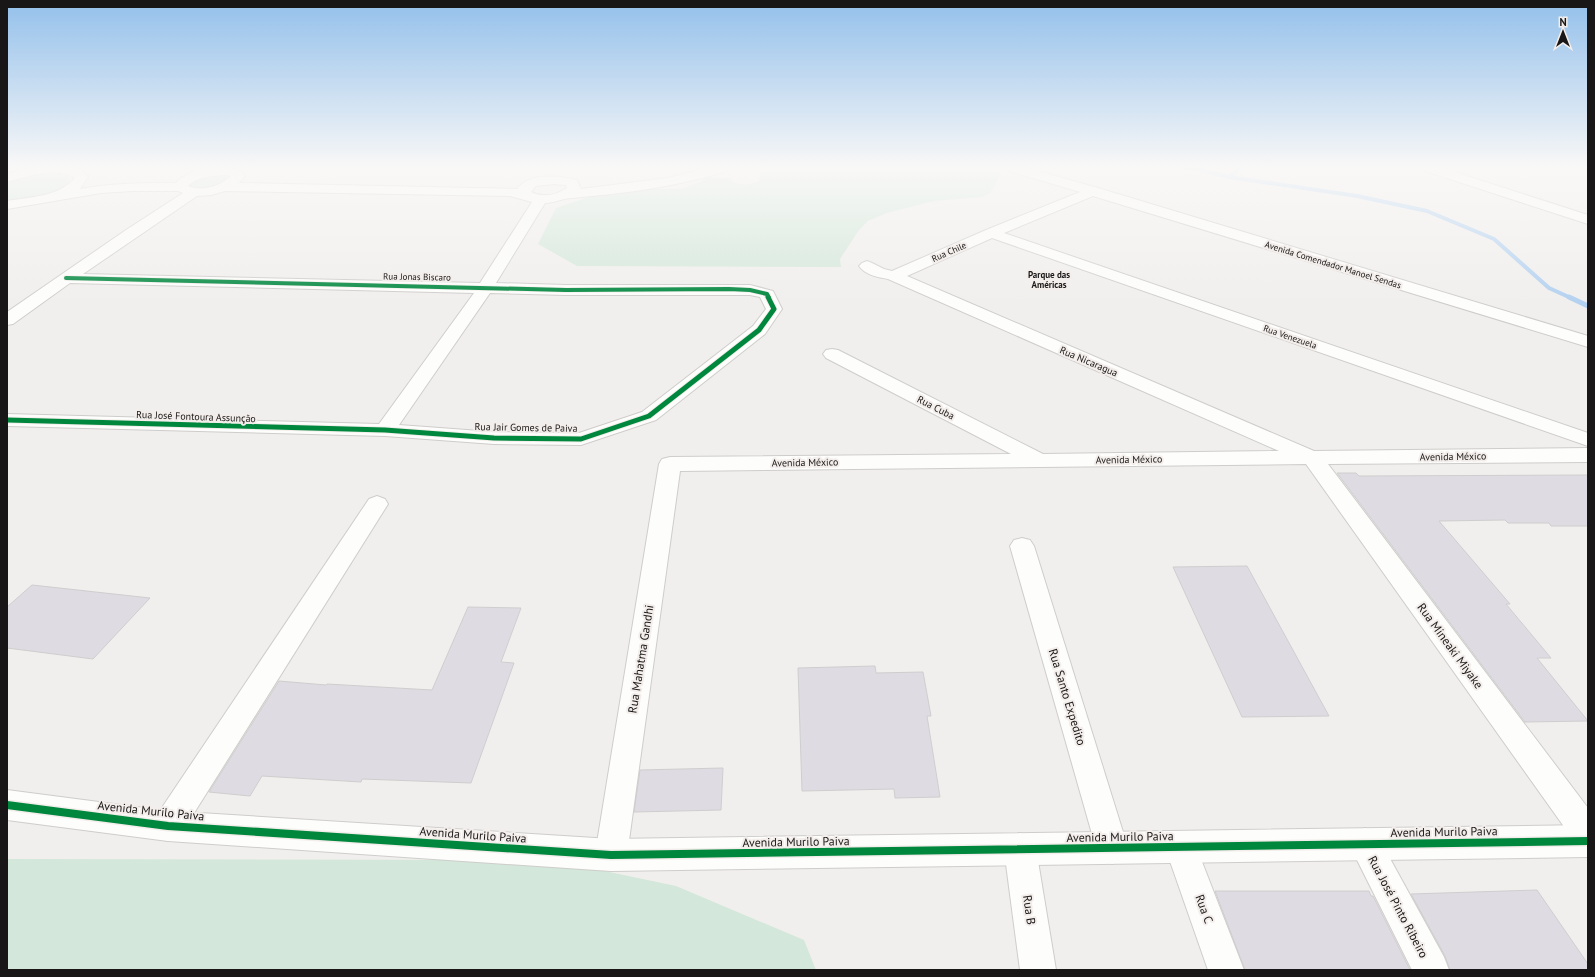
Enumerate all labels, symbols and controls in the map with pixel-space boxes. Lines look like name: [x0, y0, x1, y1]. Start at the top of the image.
north arrow: [1543, 12, 1583, 52]
text: N: [1559, 15, 1567, 29]
street label: Rua Chile: [930, 239, 968, 264]
street label: Avenida Comendador Manoel Sendas: [1264, 239, 1403, 291]
district label: Parque das Américas: [1028, 269, 1070, 290]
street label: Rua Jonas Biscaro: [383, 270, 451, 283]
street label: Rua Venezuela: [1262, 322, 1318, 351]
street label: Rua Nicaragua: [1058, 343, 1120, 380]
street label: Rua Cuba: [915, 393, 957, 422]
street label: Rua José Fontoura Assunção: [136, 408, 256, 425]
street label: Rua Jair Gomes de Paiva: [474, 420, 578, 435]
street label: Avenida México: [1420, 449, 1486, 464]
street label: Avenida México: [1096, 452, 1162, 467]
street label: Avenida México: [772, 455, 838, 470]
street label: Rua Mineaki Miyake: [1414, 600, 1486, 691]
street label: Rua Mahatma Gandhi: [625, 604, 656, 714]
street label: Rua Santo Expedito: [1046, 647, 1089, 747]
street label: Avenida Murilo Paiva: [97, 797, 205, 824]
street label: Avenida Murilo Paiva: [419, 823, 527, 846]
street label: Avenida Murilo Paiva: [1390, 823, 1498, 840]
street label: Avenida Murilo Paiva: [1066, 828, 1174, 845]
street label: Avenida Murilo Paiva: [742, 833, 850, 850]
street label: Rua José Pinto Ribeiro: [1365, 853, 1432, 960]
street label: Rua C: [1192, 892, 1217, 925]
street label: Rua B: [1020, 894, 1039, 926]

